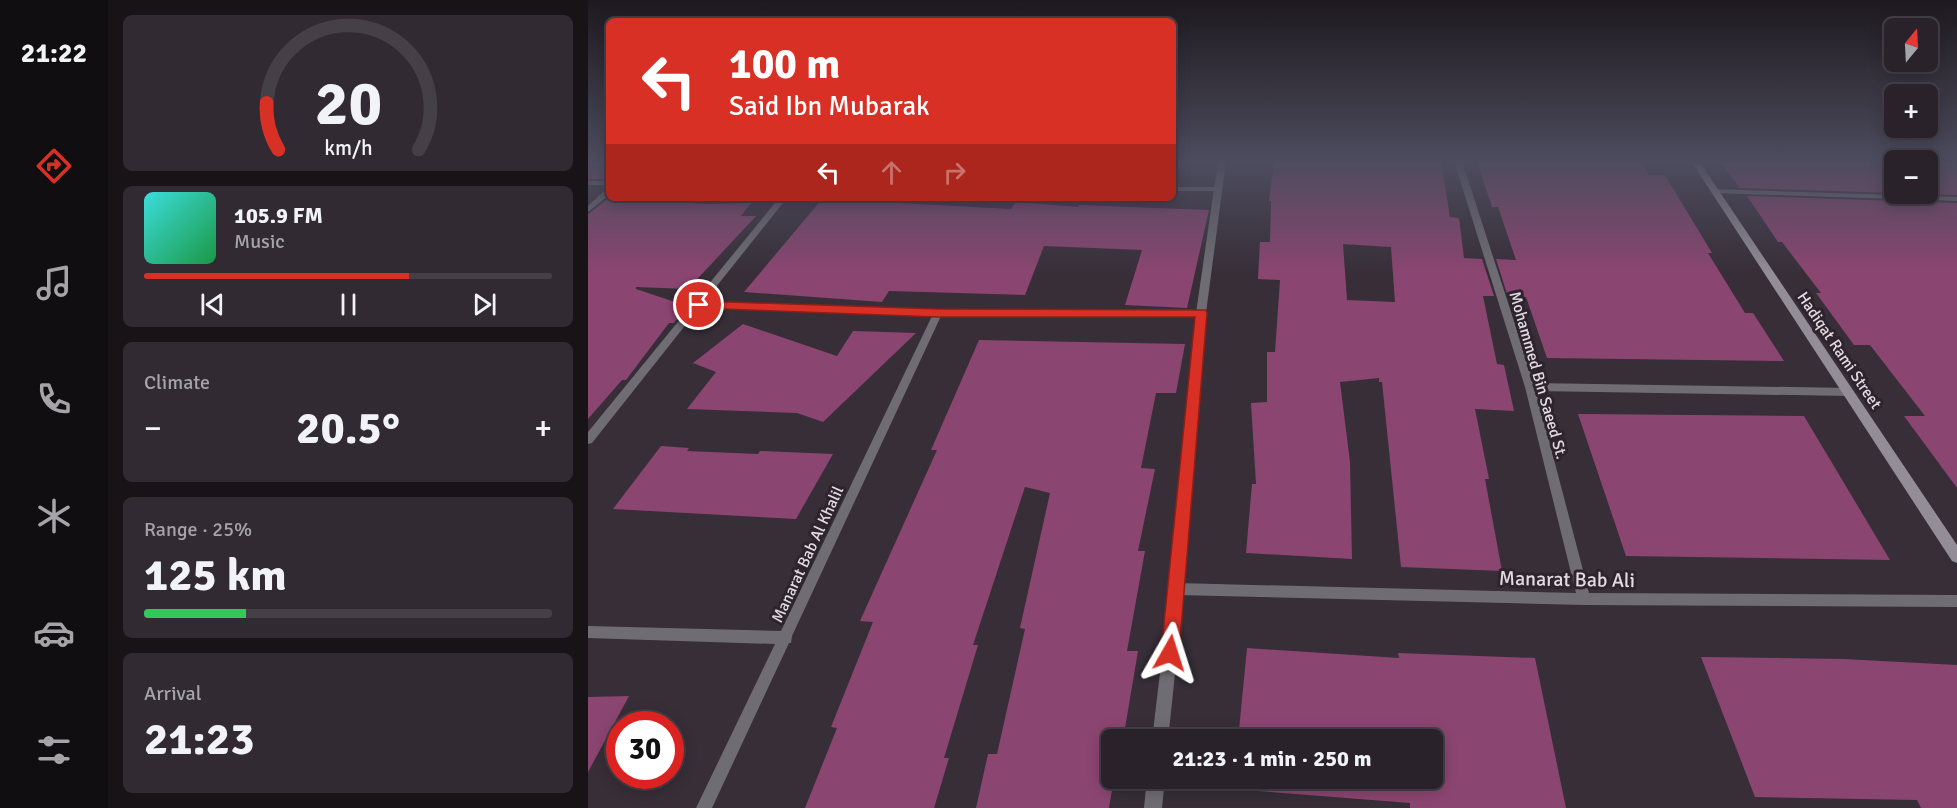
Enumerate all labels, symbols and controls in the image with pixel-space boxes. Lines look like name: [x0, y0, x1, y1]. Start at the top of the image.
north arrow: [1884, 18, 1938, 72]
map controls: [1884, 18, 1938, 204]
text: 21:22: [21, 37, 87, 70]
text: 100 m: [729, 39, 840, 90]
icon: left: [630, 42, 708, 120]
text: 20: [314, 65, 382, 142]
button: +: [1884, 84, 1938, 138]
text: Said Ibn Mubarak: [729, 90, 930, 123]
text: km/h: [324, 135, 372, 161]
icon: directions: [33, 145, 75, 187]
button: −: [1884, 150, 1938, 204]
icon: left: [812, 156, 845, 189]
icon: ahead: [875, 156, 908, 189]
icon: right: [938, 156, 971, 189]
text: 105.9 FM: [234, 202, 323, 229]
text: Music: [234, 229, 285, 254]
icon: music: [33, 262, 75, 304]
pin: [673, 279, 724, 330]
icon: previous: [196, 288, 229, 321]
icon: pause: [332, 288, 365, 321]
icon: next: [468, 288, 501, 321]
icon: arrive: [682, 288, 715, 321]
street label: Hadiqat Rami Street: [1793, 288, 1886, 413]
street label: Mohammed Bin Saeed St.: [1505, 289, 1572, 461]
text: Climate: [144, 370, 210, 395]
icon: phone: [33, 378, 75, 420]
text: 20.5°: [296, 401, 400, 456]
text: −: [144, 408, 162, 449]
text: +: [534, 408, 552, 449]
street label: Manarat Bab Al Khalil: [768, 483, 848, 626]
icon: climate: [33, 495, 75, 537]
text: Range · 25%: [144, 517, 252, 542]
text: 125 km: [144, 548, 287, 603]
street label: Manarat Bab Ali: [1499, 566, 1635, 593]
icon: car: [33, 612, 75, 654]
position arrow: [1138, 621, 1202, 685]
text: Arrival: [144, 681, 202, 706]
speed limit sign: 30: [606, 711, 684, 789]
text: 21:23: [144, 712, 254, 767]
icon: filters: [33, 729, 75, 771]
text: 21:23 · 1 min · 250 m: [1172, 745, 1372, 772]

